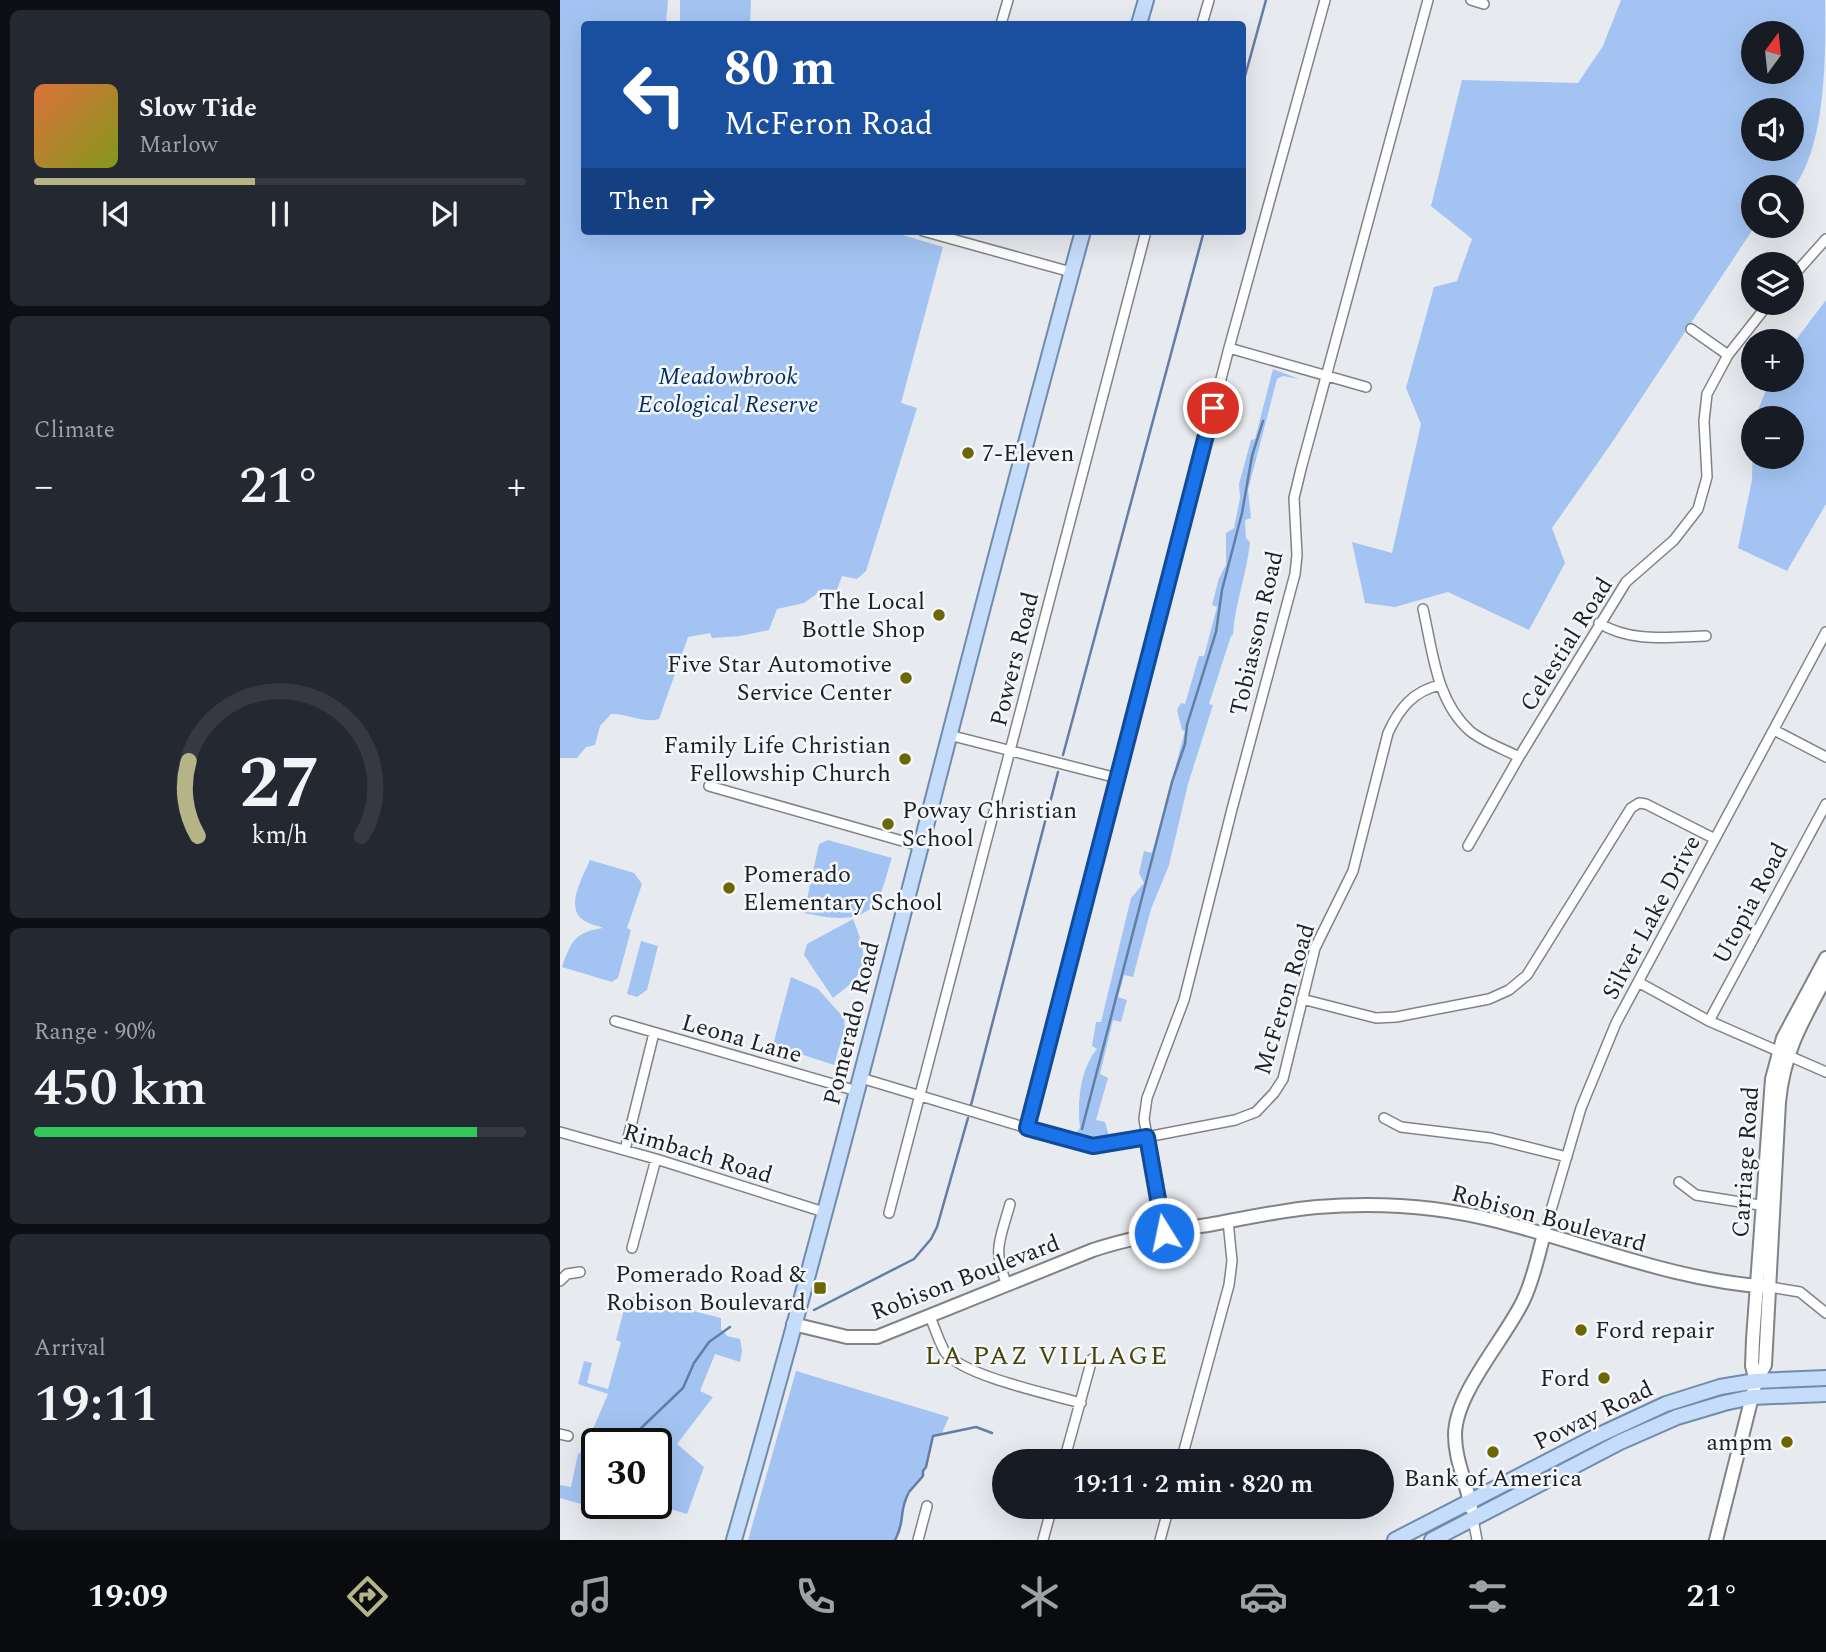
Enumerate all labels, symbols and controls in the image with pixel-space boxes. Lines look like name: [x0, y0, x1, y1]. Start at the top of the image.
north arrow: [1741, 21, 1804, 84]
map controls: [1741, 21, 1804, 469]
text: 80 m: [724, 32, 835, 107]
icon: left: [609, 49, 700, 140]
text: Slow Tide: [139, 88, 257, 128]
button: sound: [1741, 98, 1804, 161]
text: McFeron Road: [724, 100, 933, 149]
text: Marlow: [139, 128, 218, 163]
button: search: [1741, 175, 1804, 238]
text: Then: [609, 181, 669, 221]
icon: right: [683, 182, 721, 220]
icon: previous: [97, 195, 135, 233]
icon: pause: [261, 195, 299, 233]
icon: next: [425, 195, 463, 233]
button: layers: [1741, 252, 1804, 315]
button: +: [1741, 329, 1804, 392]
park label: Meadowbrook Ecological Reserve: [638, 359, 818, 423]
pin: [1183, 378, 1243, 438]
icon: arrive: [1194, 389, 1232, 427]
button: −: [1741, 406, 1804, 469]
text: Climate: [34, 413, 115, 448]
place label: 7-Eleven: [982, 436, 1074, 472]
marker: 7-Eleven: [960, 445, 976, 461]
text: 21°: [239, 447, 321, 526]
text: −: [34, 458, 53, 516]
text: +: [507, 458, 526, 516]
street label: Tobiasson Road: [1221, 547, 1293, 719]
street label: Celestial Road: [1511, 570, 1623, 719]
place label: The Local Bottle Shop: [801, 584, 925, 648]
street label: Powers Road: [981, 588, 1049, 730]
marker: The Local Bottle Shop: [931, 607, 947, 623]
place label: Five Star Automotive Service Center: [667, 647, 892, 711]
marker: Five Star Automotive Service Center: [898, 670, 914, 686]
place label: Family Life Christian Fellowship Church: [664, 728, 891, 792]
text: 27: [239, 729, 321, 840]
marker: Family Life Christian Fellowship Church: [897, 751, 913, 767]
place label: Poway Christian School: [902, 793, 1077, 857]
marker: Poway Christian School: [880, 816, 896, 832]
text: km/h: [252, 817, 308, 855]
street label: Silver Lake Drive: [1593, 829, 1711, 1006]
street label: Utopia Road: [1704, 836, 1798, 971]
place label: Pomerado Elementary School: [743, 857, 943, 921]
marker: Pomerado Elementary School: [721, 880, 737, 896]
street label: McFeron Road: [1245, 919, 1325, 1079]
street label: Pomerado Road: [814, 937, 890, 1109]
street label: Leona Lane: [677, 1005, 806, 1073]
text: Range · 90%: [34, 1015, 155, 1050]
text: 450 km: [34, 1049, 207, 1128]
street label: Carriage Road: [1723, 1085, 1769, 1239]
street label: Rimbach Road: [619, 1114, 777, 1194]
street label: Robison Boulevard: [1447, 1176, 1650, 1262]
position arrow: [1127, 1196, 1201, 1270]
street label: Robison Boulevard: [865, 1225, 1065, 1331]
place label: Pomerado Road & Robison Boulevard: [606, 1257, 806, 1321]
marker: Pomerado Road & Robison Boulevard: [812, 1280, 828, 1296]
place label: Ford repair: [1595, 1313, 1715, 1349]
marker: Ford repair: [1573, 1322, 1589, 1338]
text: Arrival: [34, 1331, 106, 1366]
district label: LA PAZ VILLAGE: [925, 1336, 1169, 1376]
place label: Ford: [1540, 1361, 1590, 1397]
text: 19:11: [34, 1365, 159, 1444]
marker: Ford: [1596, 1370, 1612, 1386]
street label: Poway Road: [1528, 1371, 1659, 1460]
place label: ampm: [1706, 1425, 1773, 1461]
speed limit sign: 30: [581, 1428, 672, 1519]
marker: ampm: [1779, 1434, 1795, 1450]
marker: Bank of America: [1485, 1444, 1501, 1460]
place label: Bank of America: [1404, 1461, 1583, 1497]
text: 19:11 · 2 min · 820 m: [1073, 1464, 1313, 1504]
text: 19:09: [87, 1572, 168, 1621]
icon: directions: [343, 1572, 392, 1621]
icon: music: [567, 1572, 616, 1621]
icon: phone: [791, 1572, 840, 1621]
icon: climate: [1015, 1572, 1064, 1621]
icon: car: [1239, 1572, 1288, 1621]
icon: filters: [1463, 1572, 1512, 1621]
text: 21°: [1687, 1572, 1738, 1621]

